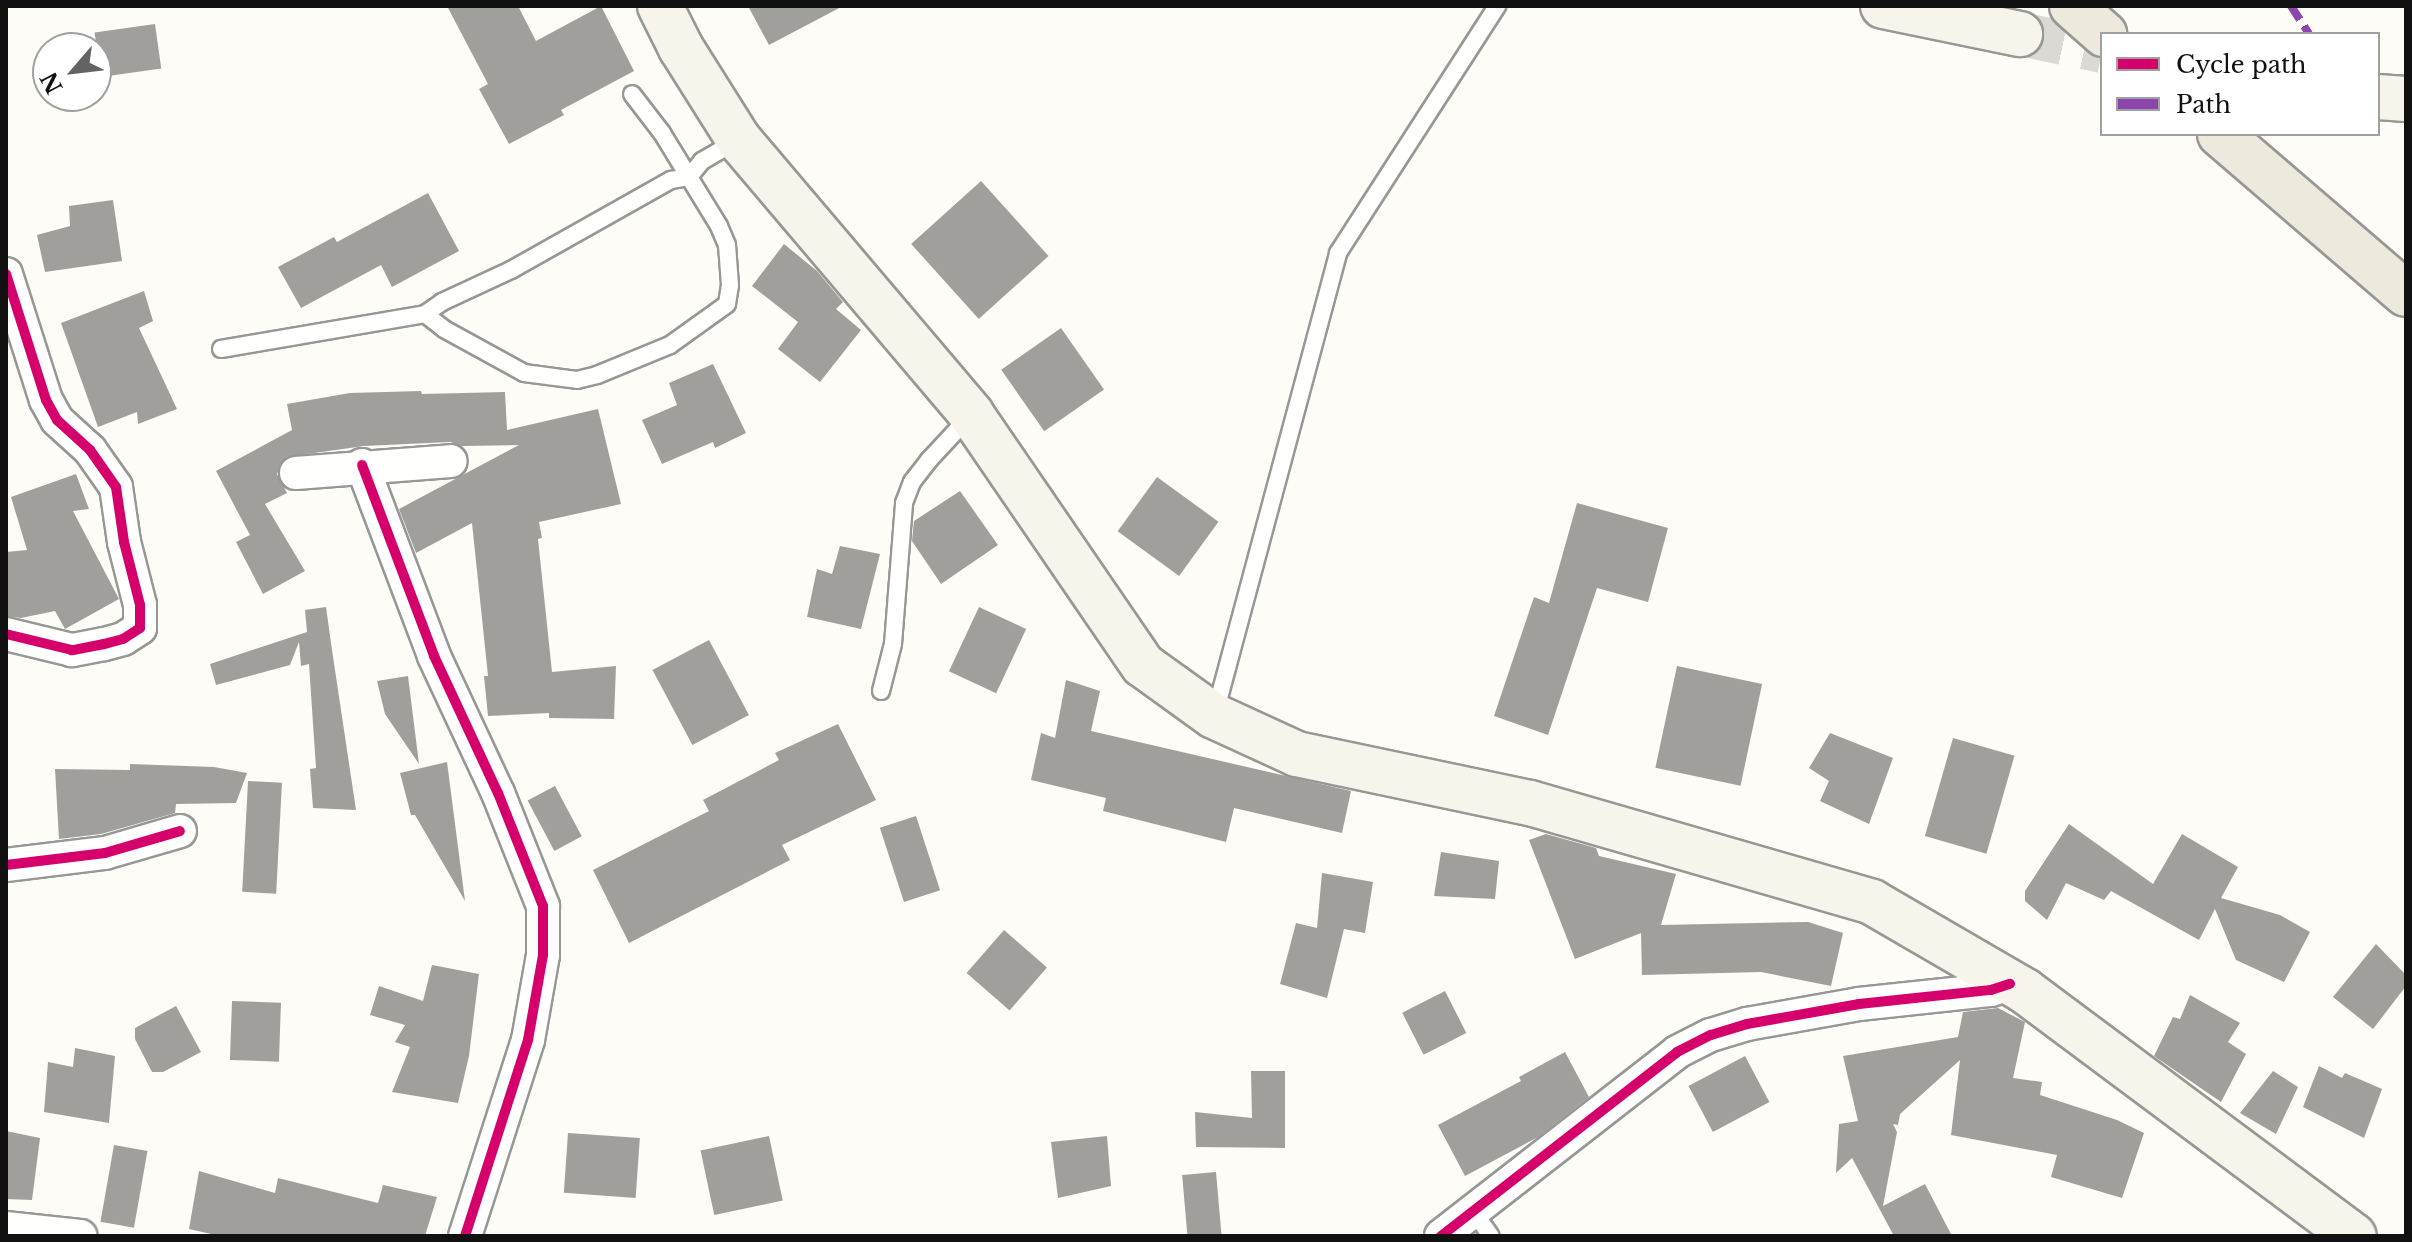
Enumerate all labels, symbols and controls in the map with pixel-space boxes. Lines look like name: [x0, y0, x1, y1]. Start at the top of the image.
north arrow: [32, 32, 112, 112]
legend: [2100, 32, 2380, 136]
text: Cycle path: [2176, 50, 2307, 79]
text: N: [35, 67, 69, 98]
text: Path: [2176, 90, 2231, 119]

